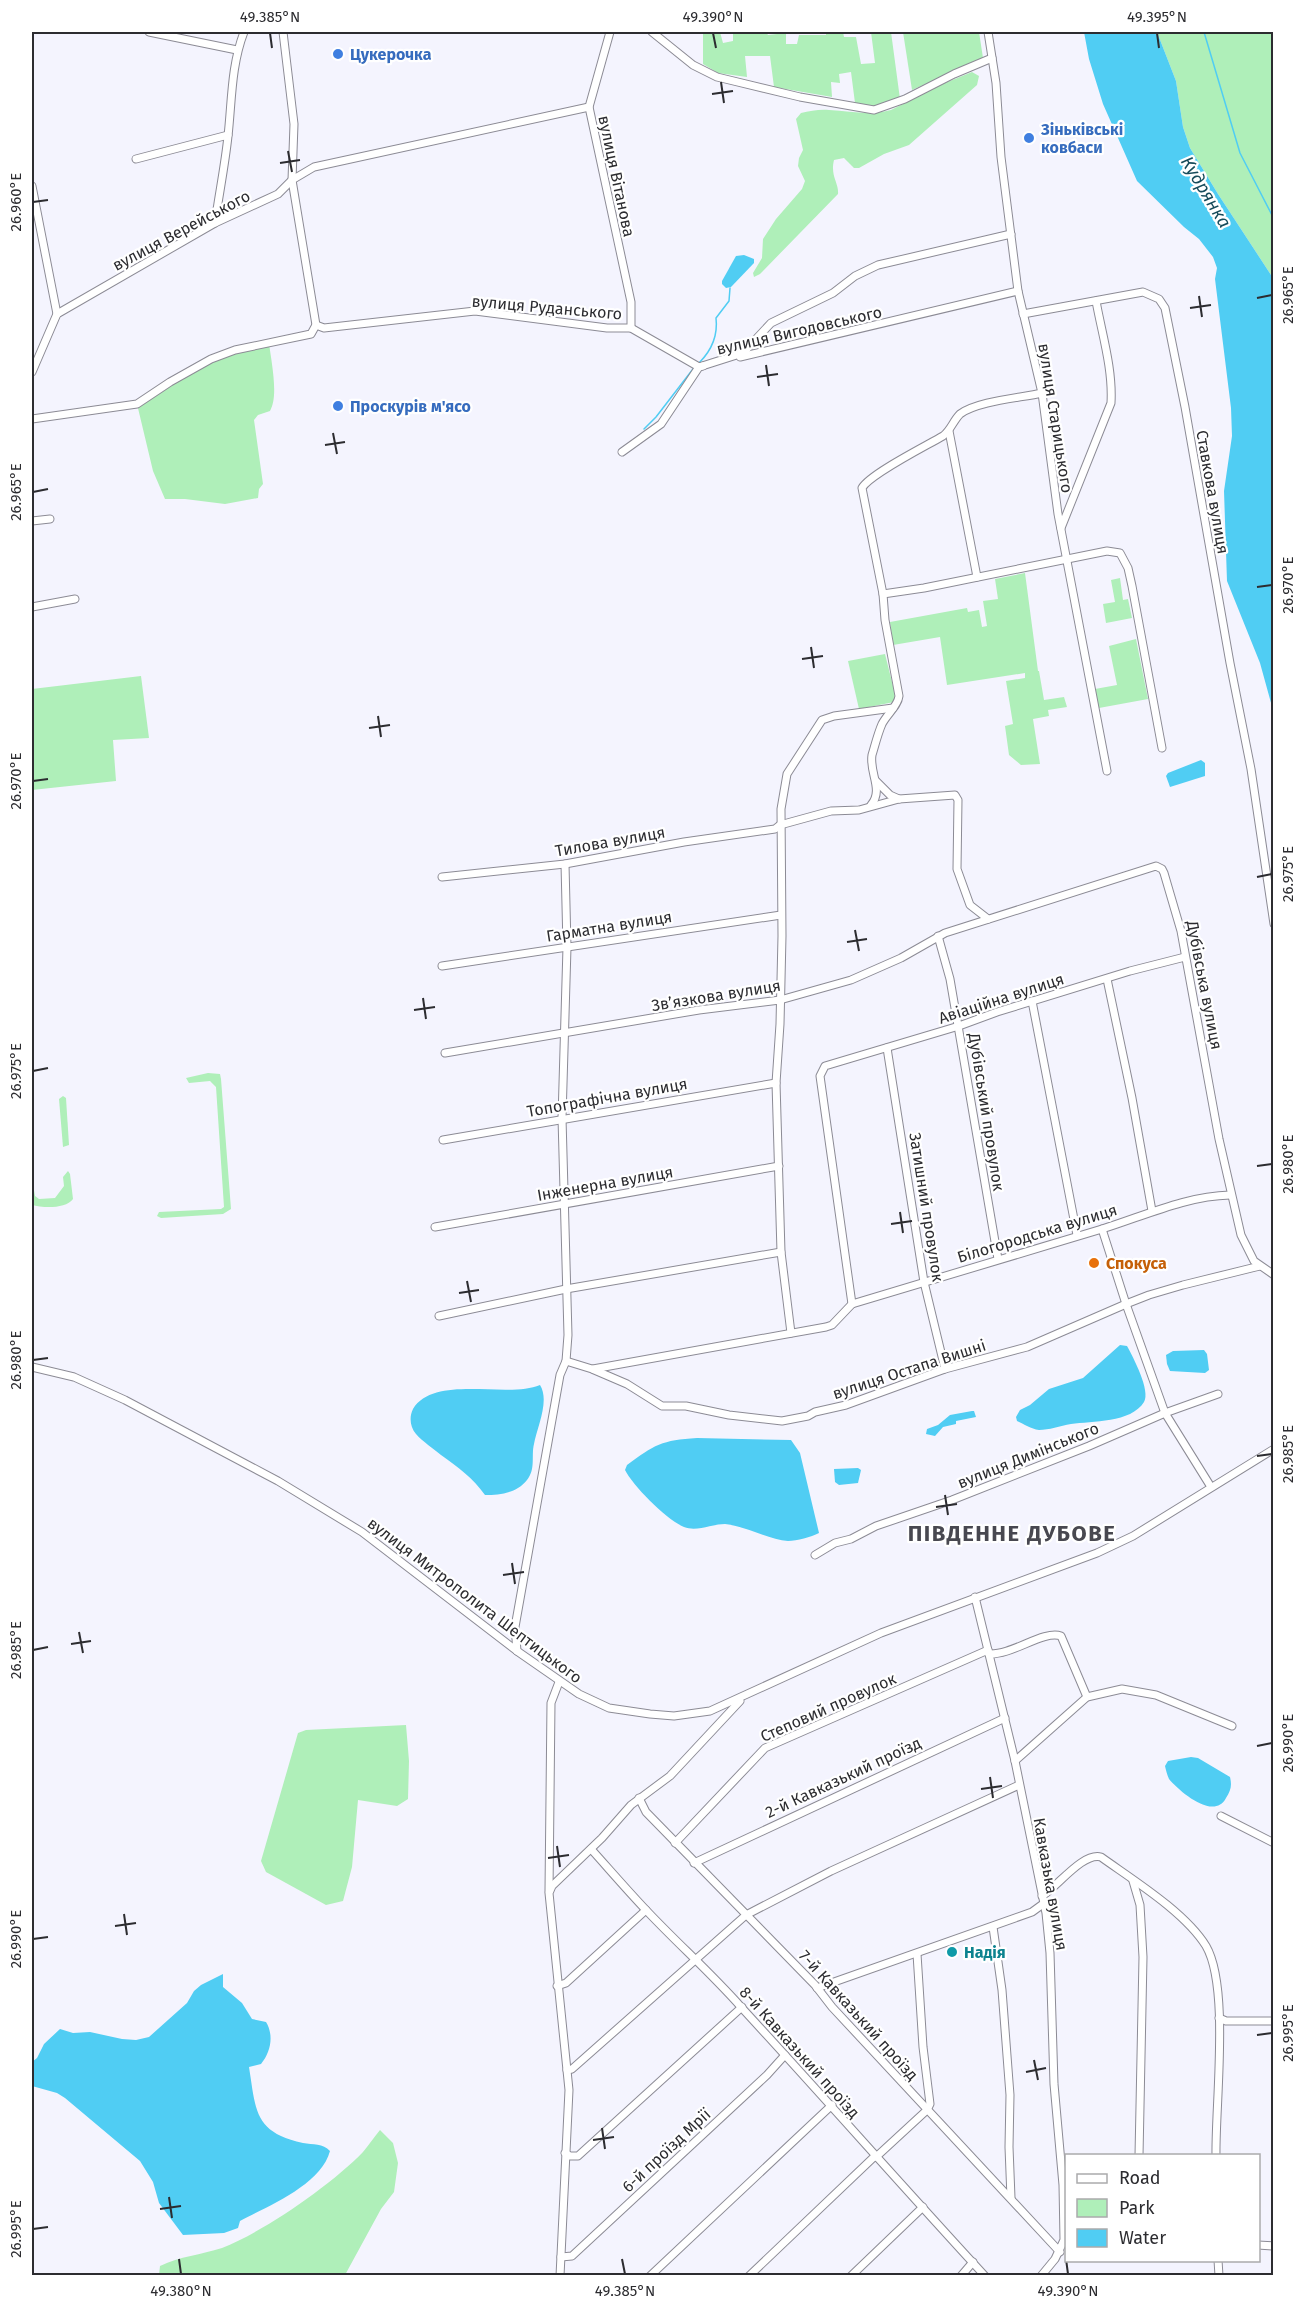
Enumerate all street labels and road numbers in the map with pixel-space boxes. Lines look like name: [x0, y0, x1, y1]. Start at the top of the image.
street label: вулиця Вітанова: [594, 114, 639, 239]
street label: вулиця Верейського: [109, 186, 253, 275]
street label: вулиця Руданського: [471, 291, 623, 324]
street label: вулиця Вигодовського: [715, 302, 884, 359]
street label: вулиця Старицького: [1034, 342, 1077, 494]
street label: Ставкова вулиця: [1192, 429, 1233, 555]
street label: Тилова вулиця: [554, 822, 667, 861]
street label: Гарматна вулиця: [545, 907, 673, 946]
street label: Дубівська вулиця: [1183, 918, 1226, 1051]
street label: Авіаційна вулиця: [936, 969, 1066, 1028]
street label: Звʼязкова вулиця: [650, 976, 782, 1015]
street label: Дубівський провулок: [964, 1031, 1008, 1193]
street label: Топографічна вулиця: [525, 1074, 689, 1121]
street label: Затишний провулок: [905, 1131, 948, 1284]
street label: Інженерна вулиця: [536, 1162, 675, 1205]
street label: Білогородська вулиця: [955, 1200, 1119, 1267]
street label: вулиця Остапа Вишні: [830, 1336, 988, 1403]
street label: вулиця Димінського: [955, 1418, 1102, 1493]
street label: вулиця Митрополита Шептицького: [364, 1514, 586, 1687]
street label: Степовий провулок: [757, 1669, 900, 1746]
street label: 2-й Кавказький проїзд: [762, 1733, 924, 1822]
street label: Кавказька вулиця: [1029, 1816, 1072, 1952]
street label: 7-й Кавказький проїзд: [795, 1946, 922, 2084]
street label: 8-й Кавказький проїзд: [736, 1983, 864, 2122]
street label: 6-й проїзд Мрії: [618, 2104, 715, 2196]

